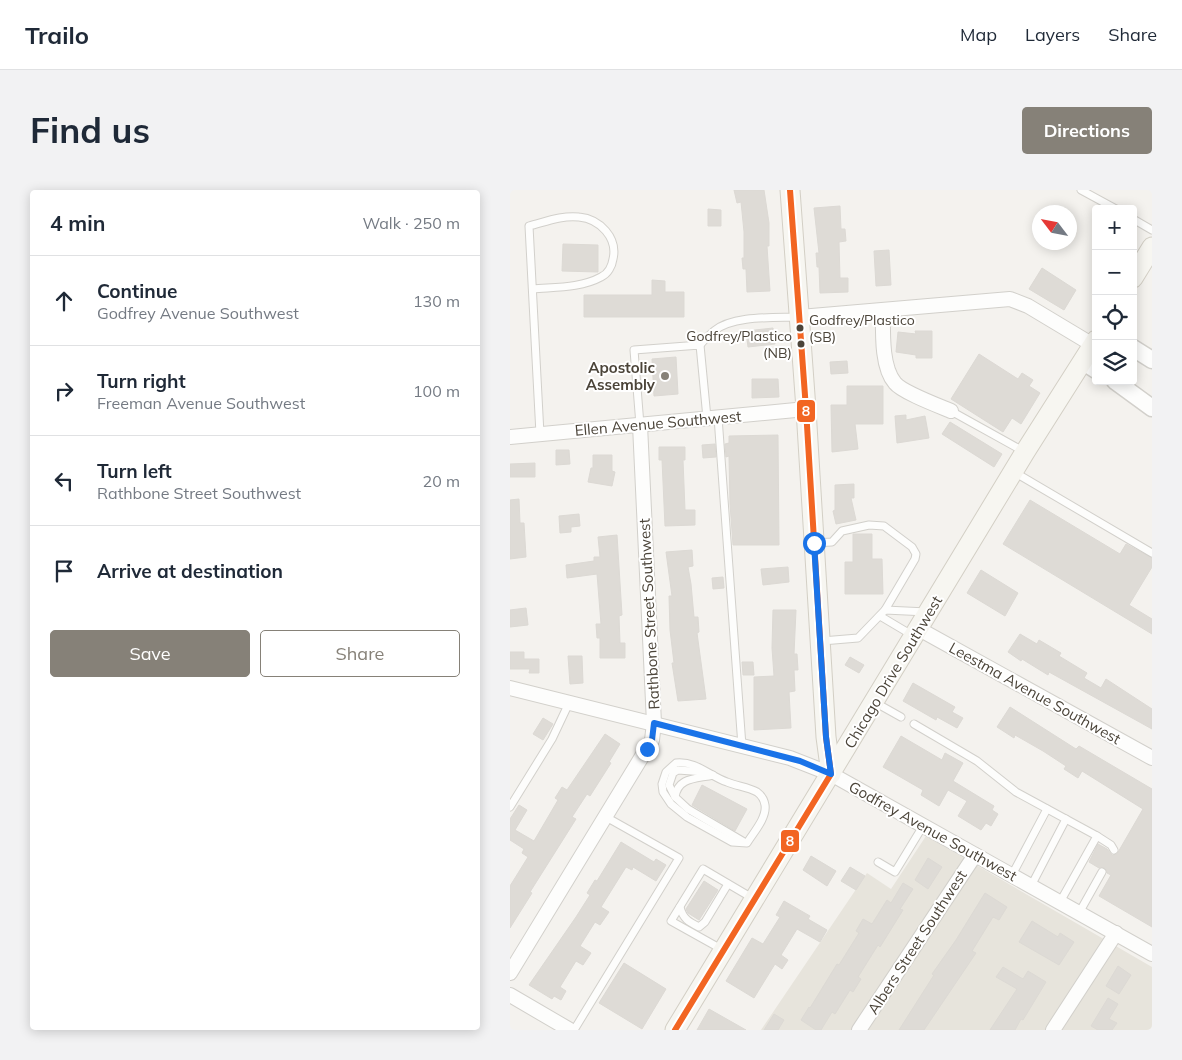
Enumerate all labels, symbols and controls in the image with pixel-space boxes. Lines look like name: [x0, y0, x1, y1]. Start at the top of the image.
text: Trailo: [25, 20, 89, 50]
text: Map: [960, 23, 997, 46]
text: Layers: [1025, 23, 1080, 46]
text: Share: [1108, 23, 1157, 46]
button: Directions: [1022, 107, 1152, 154]
text: Find us: [30, 108, 150, 152]
north arrow: [1032, 205, 1077, 250]
map controls: [1092, 205, 1137, 385]
button: +: [1092, 205, 1137, 250]
text: 4 min: [50, 210, 105, 236]
text: Walk · 250 m: [362, 213, 460, 233]
button: −: [1092, 250, 1137, 295]
text: Continue: [97, 279, 177, 303]
icon: ahead: [50, 287, 78, 315]
text: 130 m: [413, 291, 460, 311]
button: locate: [1092, 295, 1137, 340]
text: Godfrey Avenue Southwest: [97, 303, 299, 323]
place label: Godfrey/Plastico (SB): [809, 311, 915, 346]
marker: Godfrey/Plastico (SB): [795, 323, 805, 333]
place label: Godfrey/Plastico (NB): [686, 327, 792, 362]
marker: Godfrey/Plastico (NB): [796, 339, 806, 349]
button: layers: [1092, 340, 1137, 385]
place label: Apostolic Assembly: [586, 358, 656, 394]
text: Turn right: [97, 369, 186, 393]
marker: Apostolic Assembly: [659, 370, 671, 382]
icon: right: [50, 377, 78, 405]
text: 100 m: [413, 381, 460, 401]
text: Freeman Avenue Southwest: [97, 393, 305, 413]
line badge: 8: [796, 399, 816, 423]
text: 8: [802, 402, 810, 420]
street label: Ellen Avenue Southwest: [574, 406, 742, 440]
text: Turn left: [97, 459, 172, 483]
icon: left: [50, 467, 78, 495]
text: 20 m: [423, 471, 460, 491]
text: Rathbone Street Southwest: [97, 483, 301, 503]
street label: Rathbone Street Southwest: [635, 518, 663, 710]
route start: [803, 532, 826, 555]
icon: arrive: [50, 557, 78, 585]
text: Arrive at destination: [97, 559, 283, 583]
street label: Chicago Drive Southwest: [840, 592, 946, 752]
button: Save: [50, 630, 250, 677]
button: Share: [260, 630, 460, 677]
street label: Leestma Avenue Southwest: [946, 638, 1124, 748]
route end: [636, 738, 659, 761]
street label: Godfrey Avenue Southwest: [846, 777, 1020, 885]
line badge: 8: [780, 829, 800, 853]
text: 8: [786, 832, 794, 850]
street label: Albers Street Southwest: [863, 866, 971, 1018]

